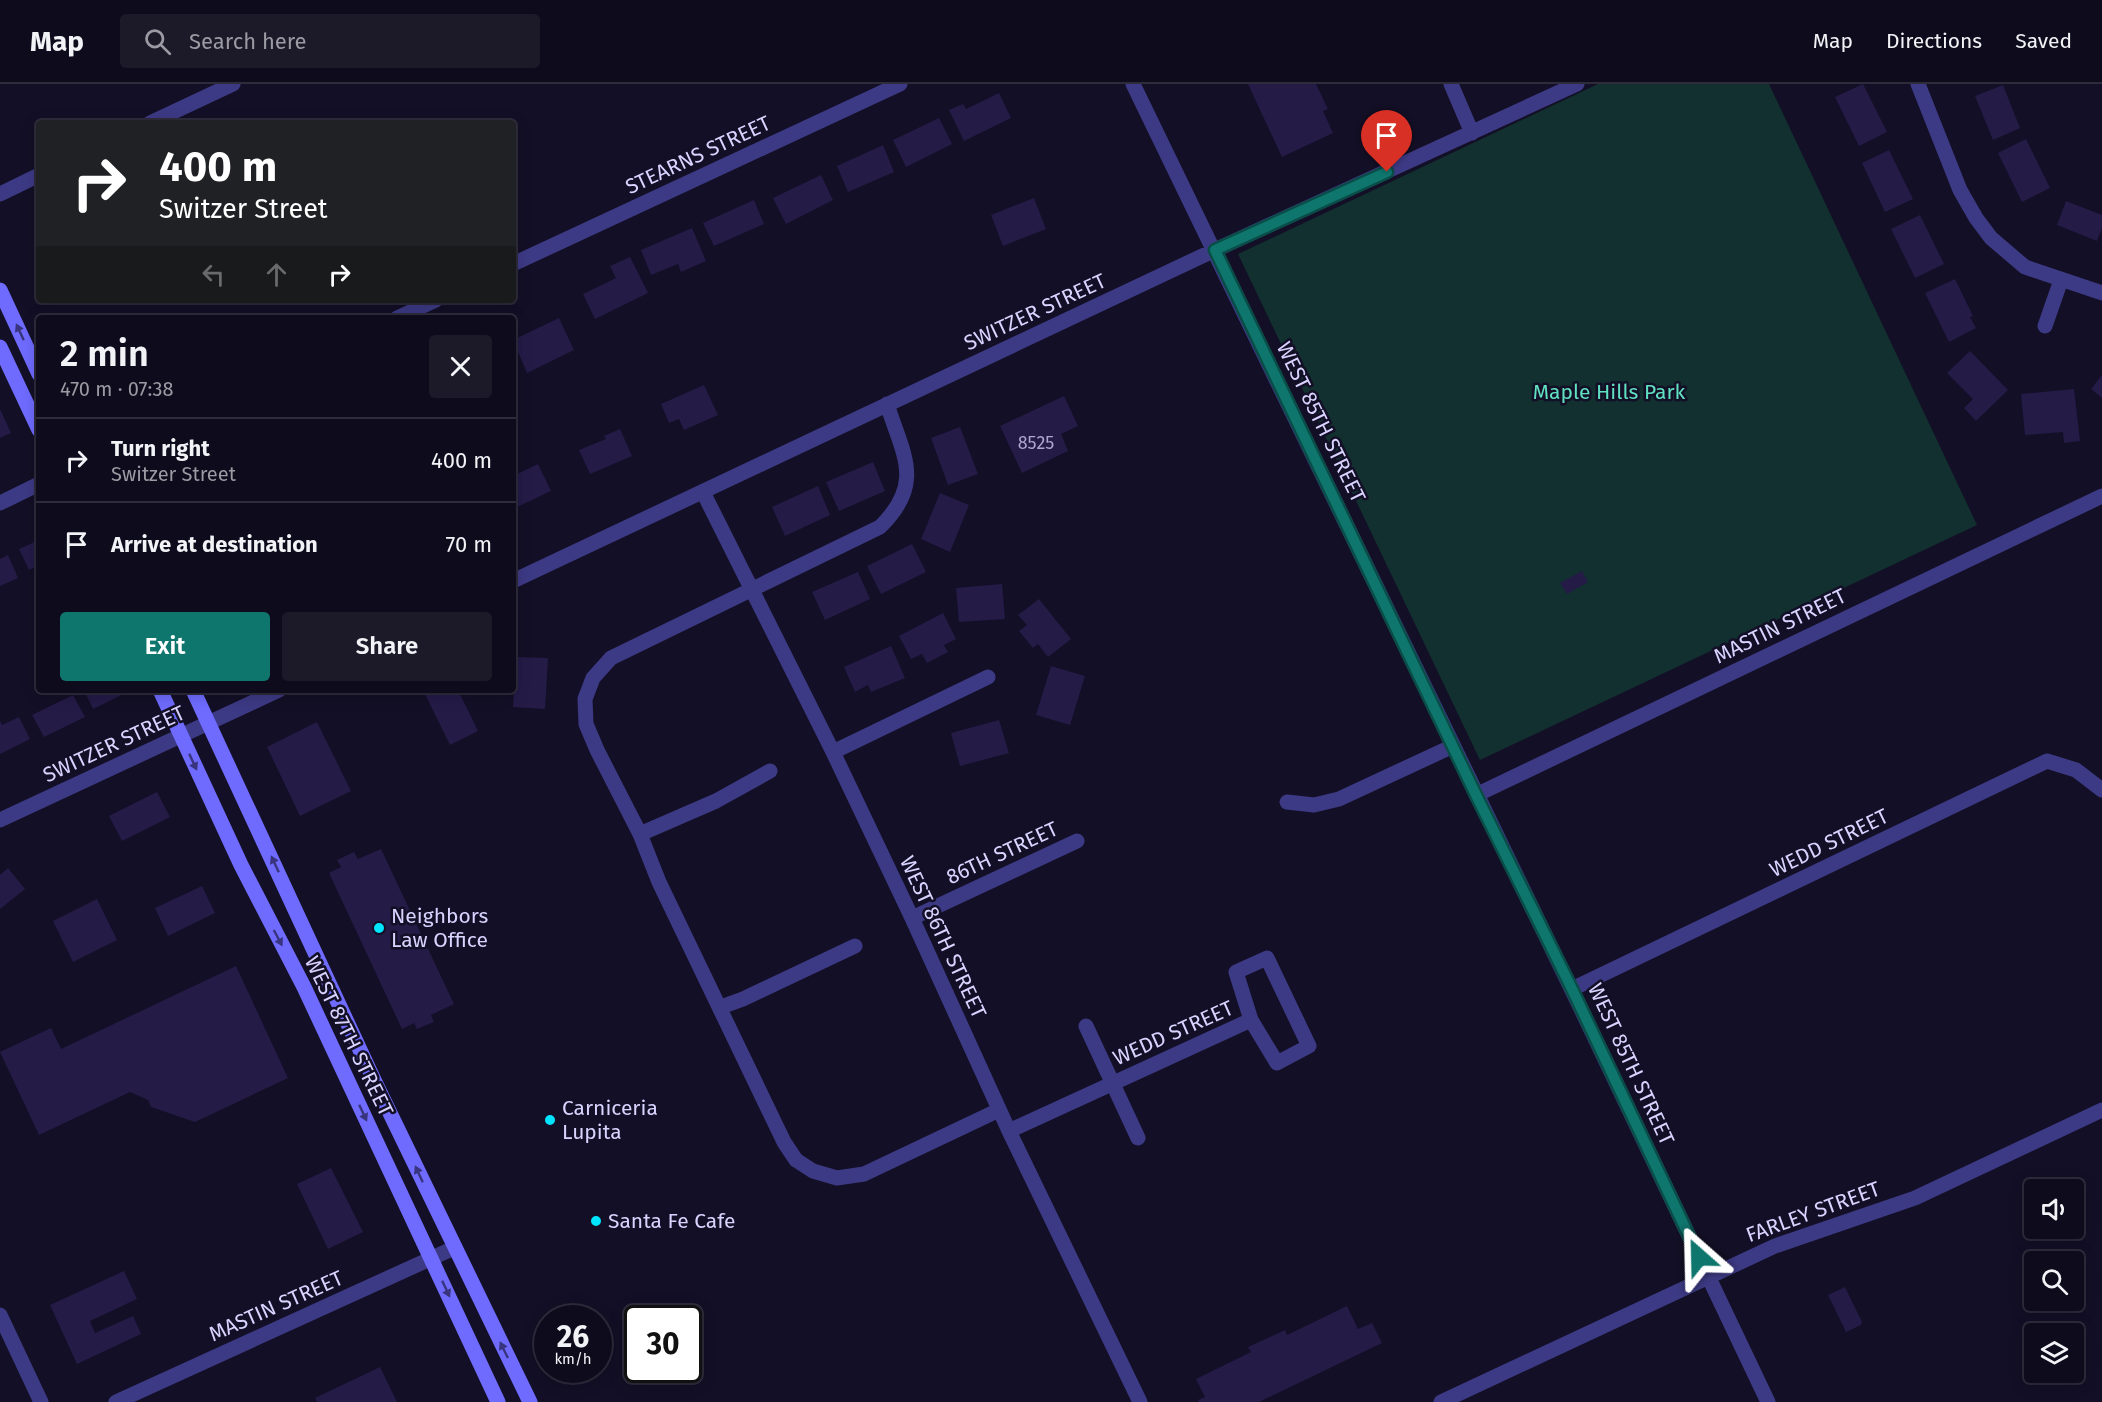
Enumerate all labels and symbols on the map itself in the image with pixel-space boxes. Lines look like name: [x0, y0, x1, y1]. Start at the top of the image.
street label: STEARNS STREET: [621, 110, 775, 200]
pin: [1361, 110, 1412, 172]
street label: SWITZER STREET: [960, 268, 1110, 356]
one-way arrow: [15, 324, 24, 341]
street label: WEST 85TH STREET: [1271, 337, 1371, 507]
park label: Maple Hills Park: [1533, 379, 1685, 405]
house number: 8525: [1018, 432, 1054, 454]
street label: MASTIN STREET: [1710, 583, 1851, 669]
street label: SWITZER STREET: [39, 700, 189, 788]
one-way arrow: [188, 754, 197, 771]
street label: WEDD STREET: [1765, 803, 1893, 883]
street label: 86TH STREET: [942, 816, 1062, 890]
street label: WEST 86TH STREET: [894, 852, 992, 1022]
one-way arrow: [270, 856, 279, 873]
place label: Neighbors Law Office: [391, 903, 488, 953]
marker: Neighbors Law Office: [372, 921, 386, 935]
one-way arrow: [273, 930, 283, 947]
street label: WEST 87TH STREET: [299, 952, 399, 1120]
street label: WEST 85TH STREET: [1582, 979, 1680, 1149]
street label: WEDD STREET: [1109, 995, 1237, 1071]
place label: Carniceria Lupita: [562, 1095, 658, 1145]
one-way arrow: [359, 1105, 368, 1122]
marker: Carniceria Lupita: [543, 1113, 557, 1127]
one-way arrow: [414, 1166, 423, 1183]
street label: FARLEY STREET: [1743, 1176, 1884, 1248]
place label: Santa Fe Cafe: [608, 1208, 735, 1234]
marker: Santa Fe Cafe: [589, 1214, 603, 1228]
position arrow: [1667, 1225, 1731, 1289]
street label: MASTIN STREET: [205, 1265, 347, 1347]
one-way arrow: [441, 1281, 451, 1299]
speed limit sign: 30: [624, 1305, 702, 1383]
one-way arrow: [499, 1341, 509, 1358]

